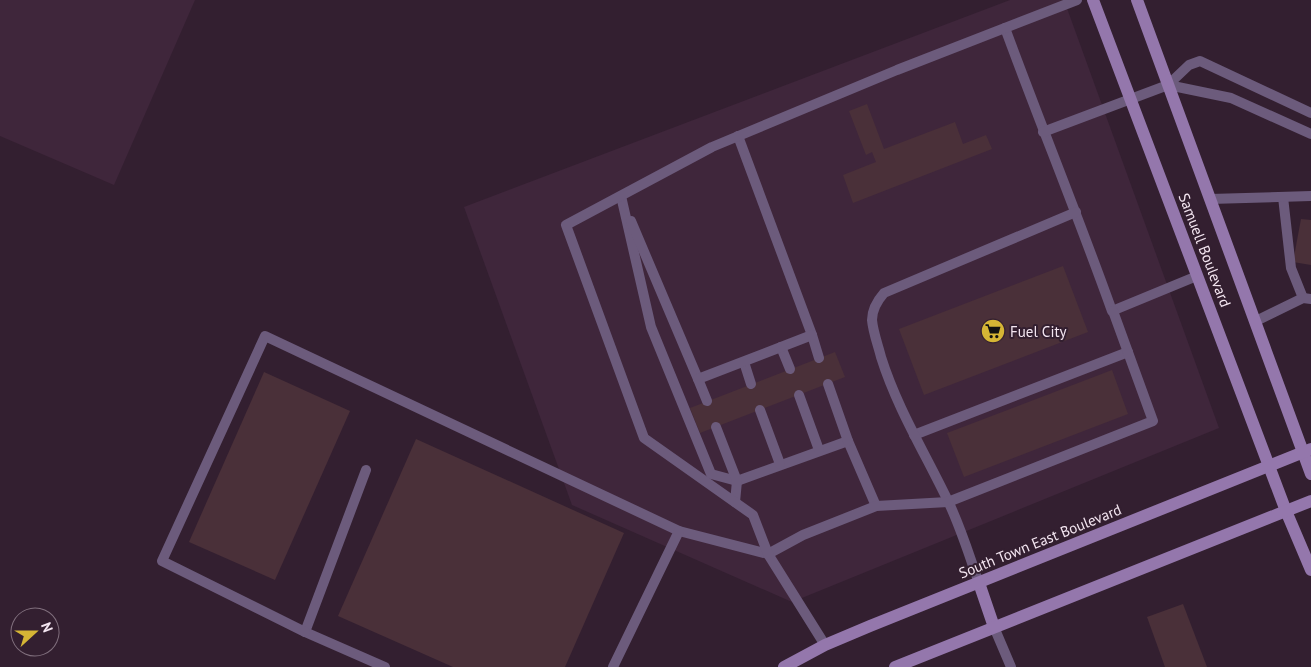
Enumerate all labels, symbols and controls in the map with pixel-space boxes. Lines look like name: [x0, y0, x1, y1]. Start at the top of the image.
street label: Samuell Boulevard: [1175, 190, 1235, 310]
supermarket icon: Fuel City: [980, 318, 1006, 344]
place label: Fuel City: [1010, 322, 1067, 341]
street label: South Town East Boulevard: [956, 500, 1124, 582]
north arrow: [10, 607, 60, 657]
text: N: [37, 620, 57, 635]

